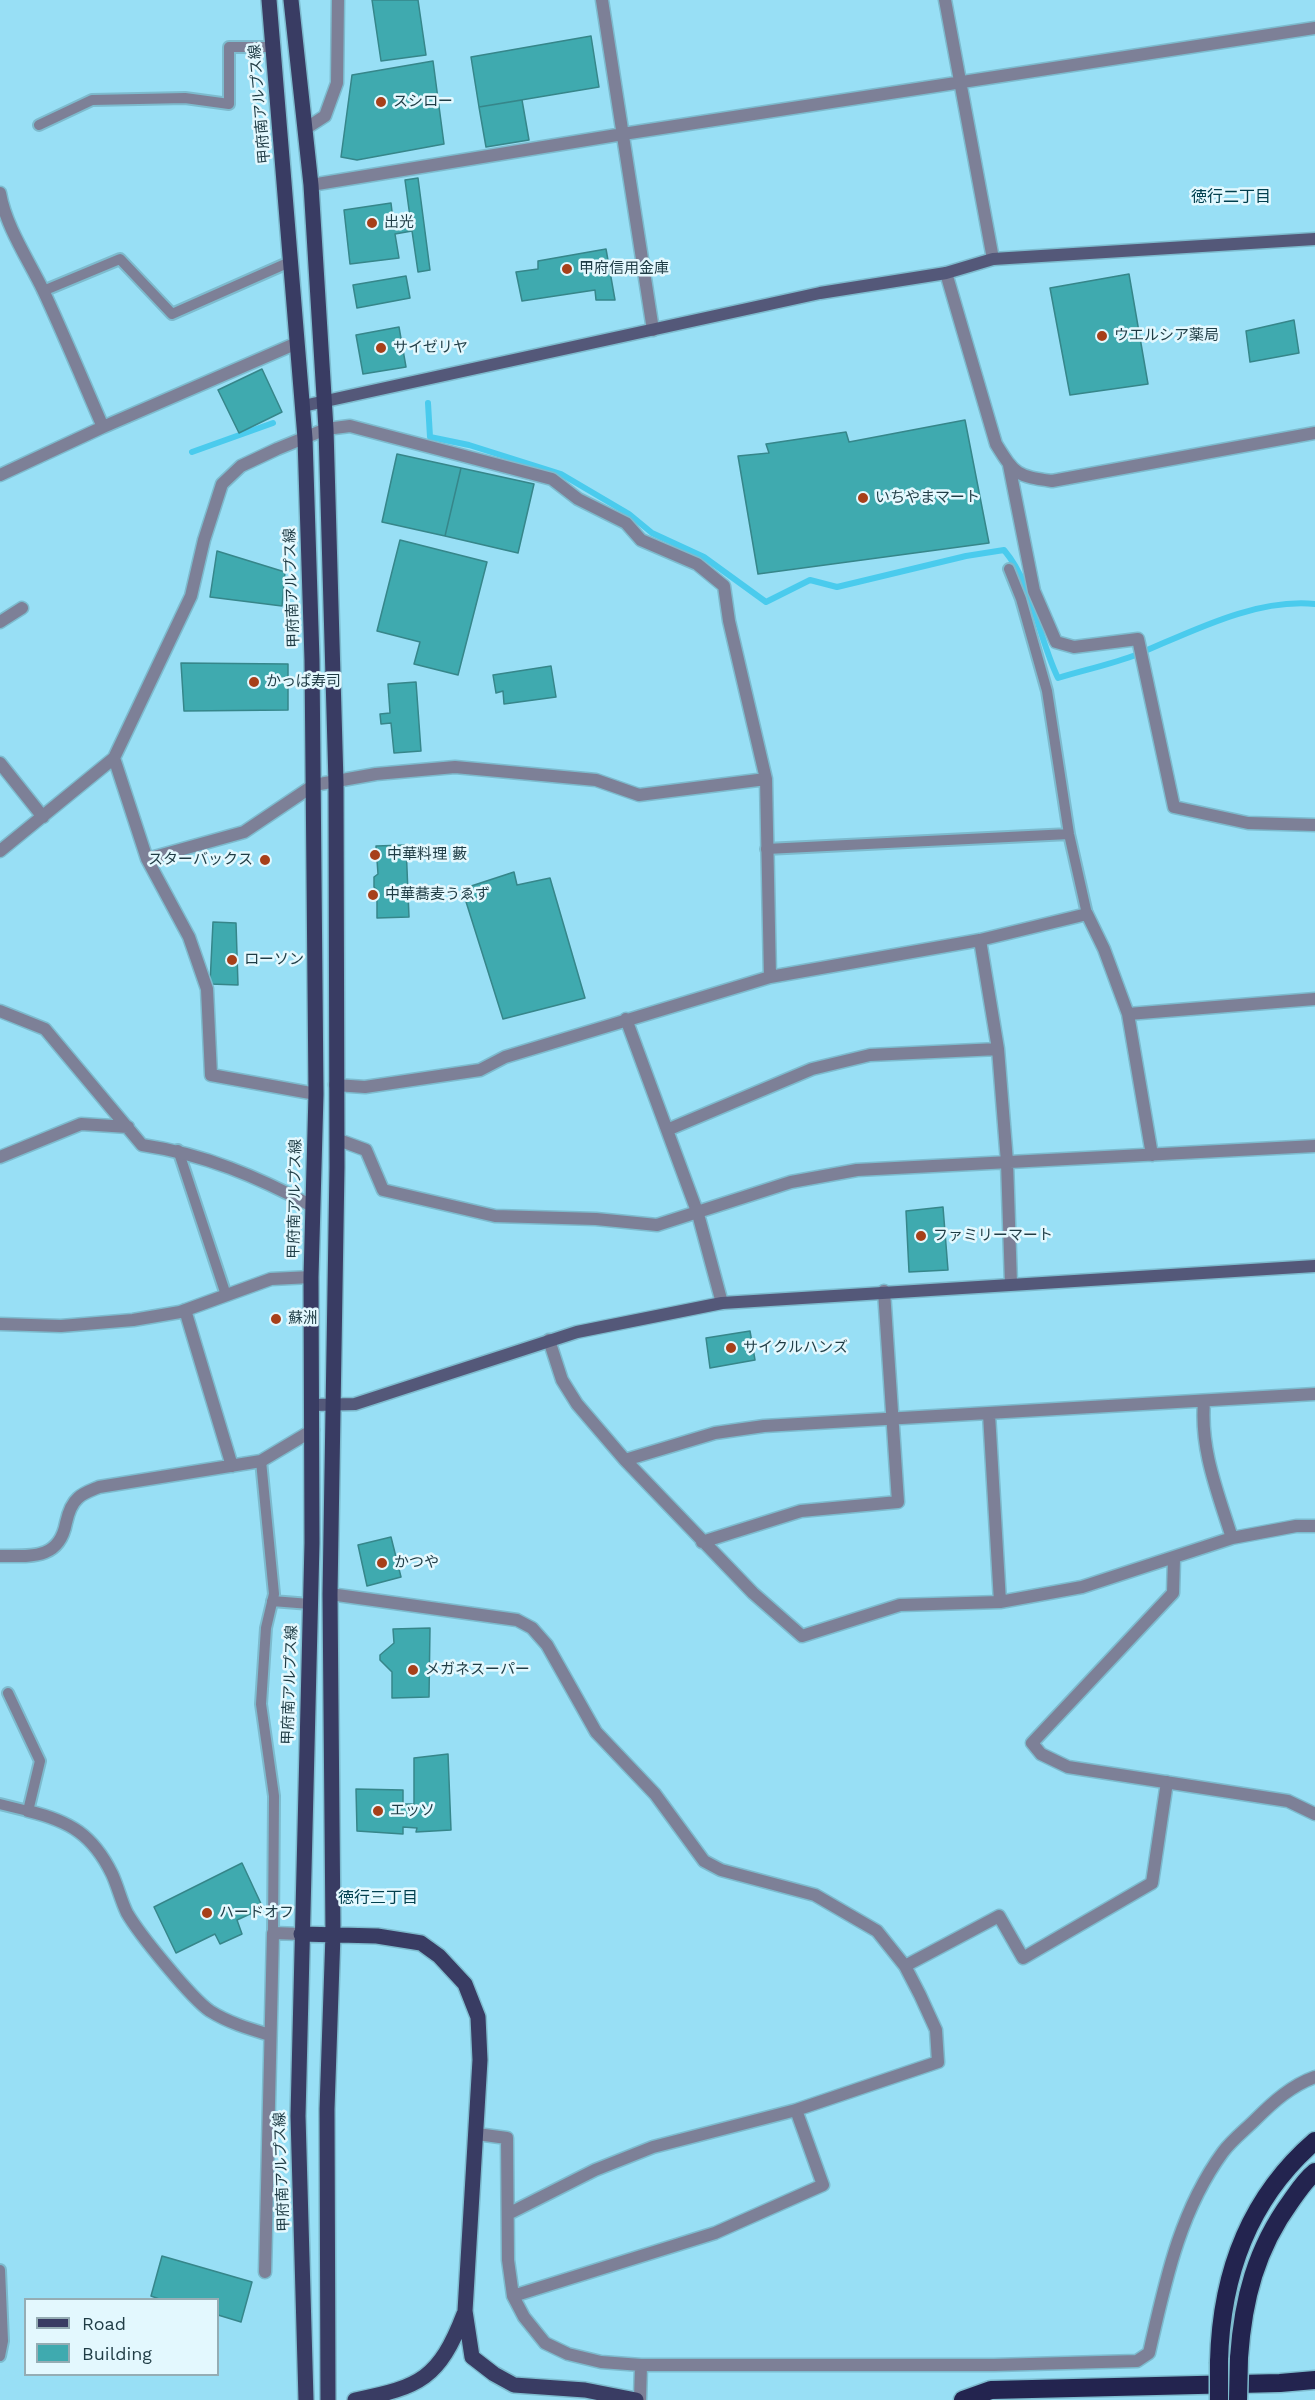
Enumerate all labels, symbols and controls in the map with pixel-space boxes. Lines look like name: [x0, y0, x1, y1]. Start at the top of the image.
street label: 甲府南アルプス線: [246, 43, 274, 165]
place label: スシロー: [393, 93, 453, 111]
marker: スシロー: [374, 95, 388, 109]
district label: 徳行二丁目: [1191, 187, 1271, 207]
place label: 出光: [384, 214, 414, 232]
marker: 出光: [365, 216, 379, 230]
place label: 甲府信用金庫: [579, 260, 669, 278]
marker: 甲府信用金庫: [560, 262, 574, 276]
place label: ウエルシア薬局: [1114, 327, 1219, 345]
marker: ウエルシア薬局: [1095, 329, 1109, 343]
place label: サイゼリヤ: [393, 339, 468, 357]
marker: サイゼリヤ: [374, 341, 388, 355]
place label: いちやまマート: [875, 489, 980, 507]
marker: いちやまマート: [856, 491, 870, 505]
street label: 甲府南アルプス線: [281, 528, 303, 648]
place label: かっぱ寿司: [266, 673, 341, 691]
marker: かっぱ寿司: [247, 675, 261, 689]
place label: 中華料理 藪: [387, 846, 467, 864]
marker: 中華料理 藪: [368, 848, 382, 862]
place label: スターバックス: [148, 851, 253, 869]
marker: スターバックス: [258, 853, 272, 867]
place label: 中華蕎麦うゑず: [385, 886, 490, 904]
marker: 中華蕎麦うゑず: [366, 888, 380, 902]
place label: ローソン: [244, 951, 304, 969]
marker: ローソン: [225, 953, 239, 967]
street label: 甲府南アルプス線: [285, 1139, 305, 1259]
place label: ファミリーマート: [933, 1227, 1053, 1245]
marker: ファミリーマート: [914, 1229, 928, 1243]
place label: 蘇洲: [288, 1310, 318, 1328]
marker: 蘇洲: [269, 1312, 283, 1326]
place label: サイクルハンズ: [743, 1339, 848, 1357]
marker: サイクルハンズ: [724, 1341, 738, 1355]
place label: かつや: [394, 1554, 439, 1572]
marker: かつや: [375, 1556, 389, 1570]
street label: 甲府南アルプス線: [279, 1625, 301, 1745]
place label: メガネスーパー: [425, 1661, 530, 1679]
marker: メガネスーパー: [406, 1663, 420, 1677]
place label: エッソ: [390, 1802, 435, 1820]
marker: エッソ: [371, 1804, 385, 1818]
district label: 徳行三丁目: [338, 1888, 418, 1908]
place label: ハードオフ: [219, 1904, 294, 1922]
marker: ハードオフ: [200, 1906, 214, 1920]
street label: 甲府南アルプス線: [271, 2112, 293, 2232]
legend: [24, 2298, 219, 2376]
text: Road: [82, 2313, 126, 2334]
text: Building: [82, 2343, 152, 2364]

